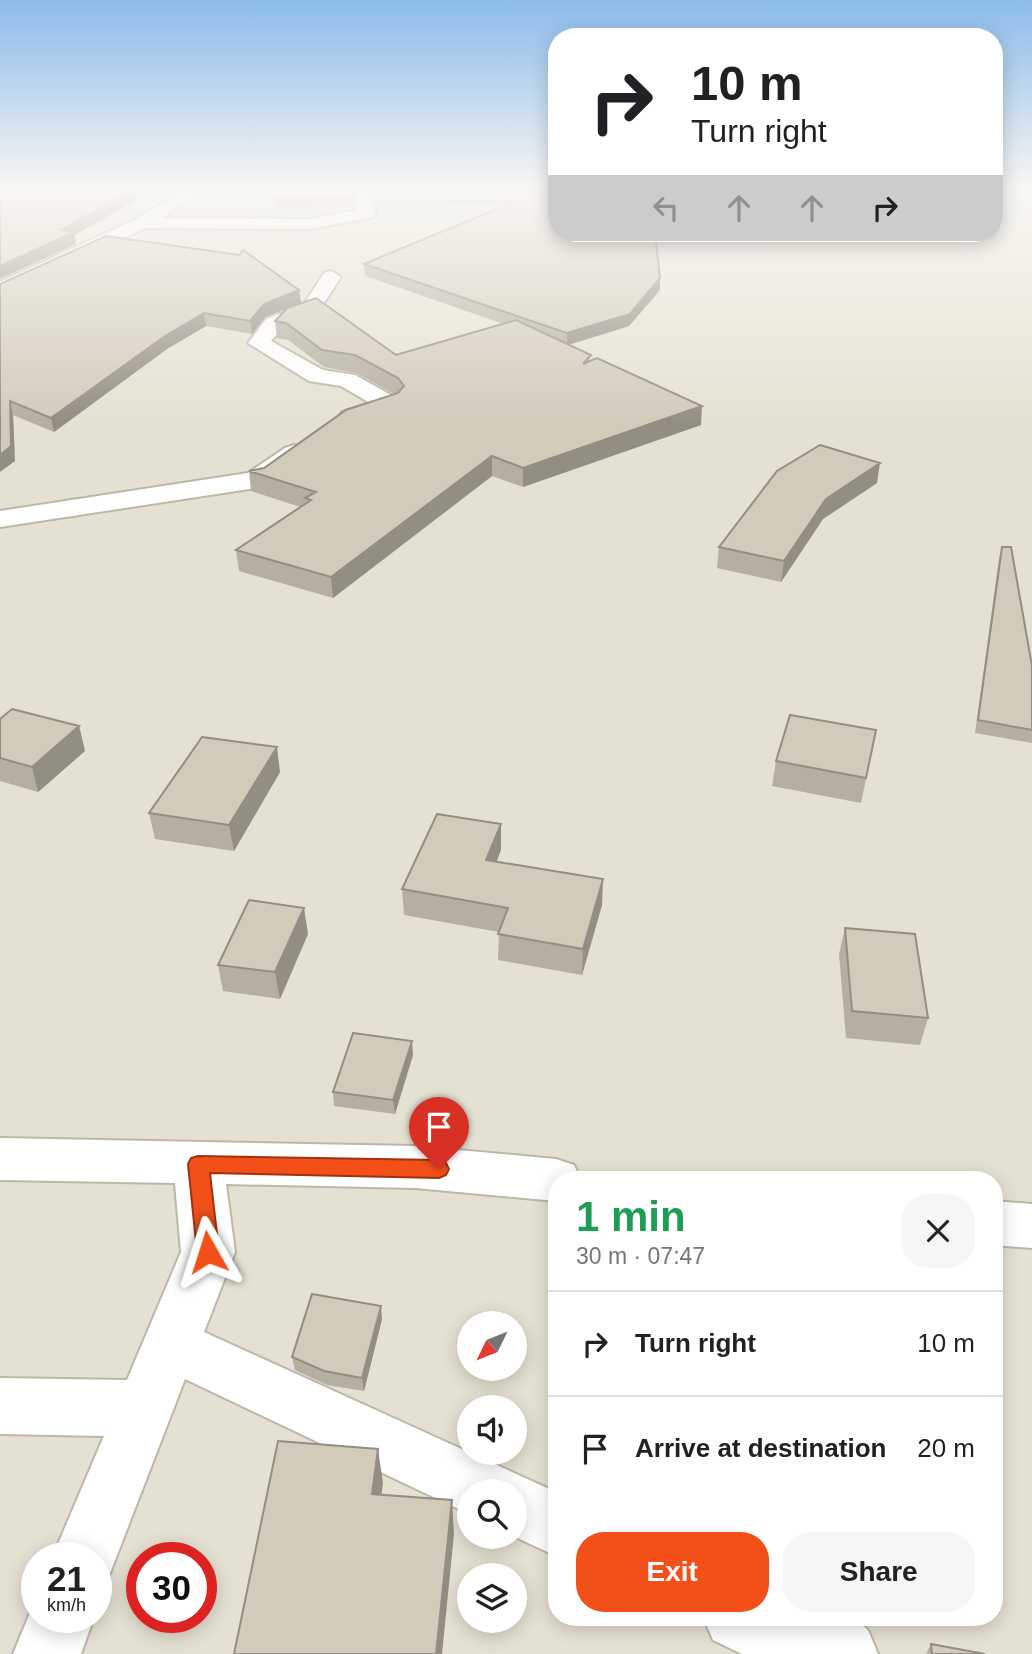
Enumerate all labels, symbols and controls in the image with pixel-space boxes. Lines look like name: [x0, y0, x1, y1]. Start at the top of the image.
icon: right: [576, 56, 667, 147]
text: 10 m: [691, 56, 803, 110]
text: Turn right: [691, 113, 827, 149]
icon: left: [647, 189, 685, 227]
icon: ahead: [720, 189, 758, 227]
icon: ahead: [793, 189, 831, 227]
icon: right: [866, 189, 904, 227]
pin: [409, 1097, 469, 1169]
icon: arrive: [420, 1108, 458, 1146]
text: 1 min: [576, 1193, 686, 1240]
button: close: [901, 1194, 975, 1268]
position arrow: [171, 1215, 245, 1289]
text: 30 m · 07:47: [576, 1243, 705, 1269]
north arrow: [457, 1311, 527, 1381]
map controls: [457, 1311, 527, 1633]
icon: right: [576, 1325, 614, 1363]
text: Turn right: [635, 1328, 756, 1358]
text: 10 m: [917, 1328, 975, 1358]
button: sound: [457, 1395, 527, 1465]
icon: arrive: [576, 1430, 614, 1468]
text: Arrive at destination: [635, 1433, 886, 1463]
text: 20 m: [917, 1433, 975, 1463]
button: search: [457, 1479, 527, 1549]
button: Exit: [576, 1532, 769, 1612]
button: Share: [783, 1532, 975, 1612]
speed limit sign: 30: [126, 1542, 217, 1633]
text: 21: [47, 1559, 86, 1598]
button: layers: [457, 1563, 527, 1633]
text: km/h: [47, 1595, 86, 1615]

